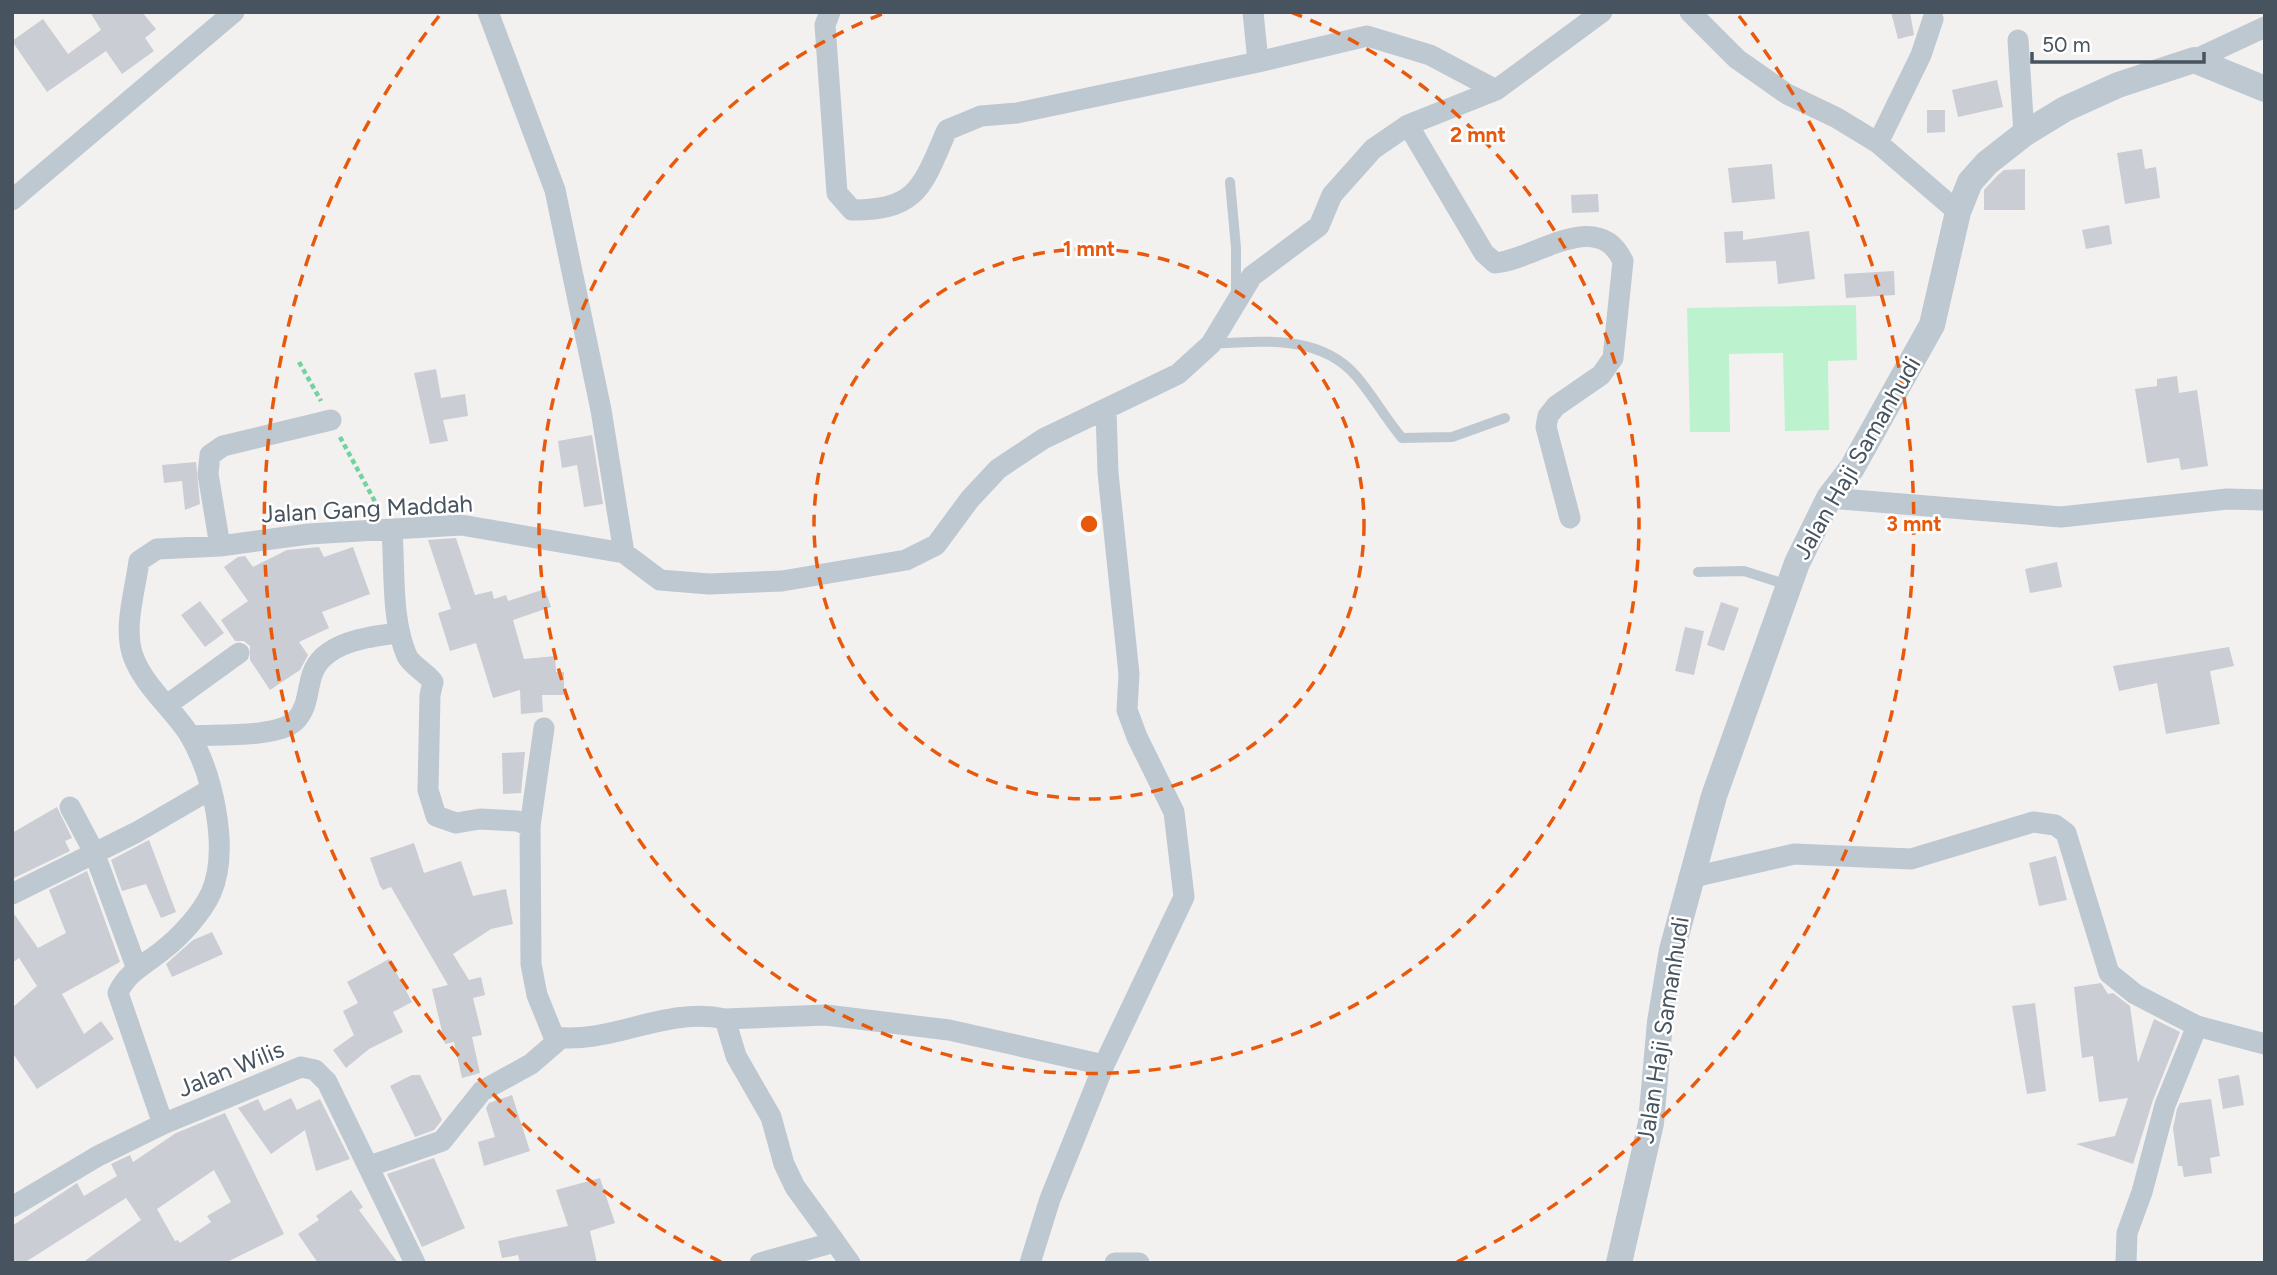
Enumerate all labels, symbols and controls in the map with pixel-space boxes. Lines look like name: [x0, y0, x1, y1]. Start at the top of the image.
scale bar: [2032, 21, 2204, 65]
text: 50 m: [2042, 32, 2091, 57]
text: 2 mnt: [1450, 122, 1506, 147]
text: 1 mnt: [1063, 236, 1115, 261]
street label: Jalan Haji Samanhudi: [1787, 351, 1926, 564]
street label: Jalan Gang Maddah: [261, 488, 473, 529]
text: 3 mnt: [1886, 511, 1942, 536]
centre of rings: [1077, 512, 1101, 536]
street label: Jalan Haji Samanhudi: [1630, 915, 1695, 1145]
street label: Jalan Wilis: [173, 1034, 288, 1103]

